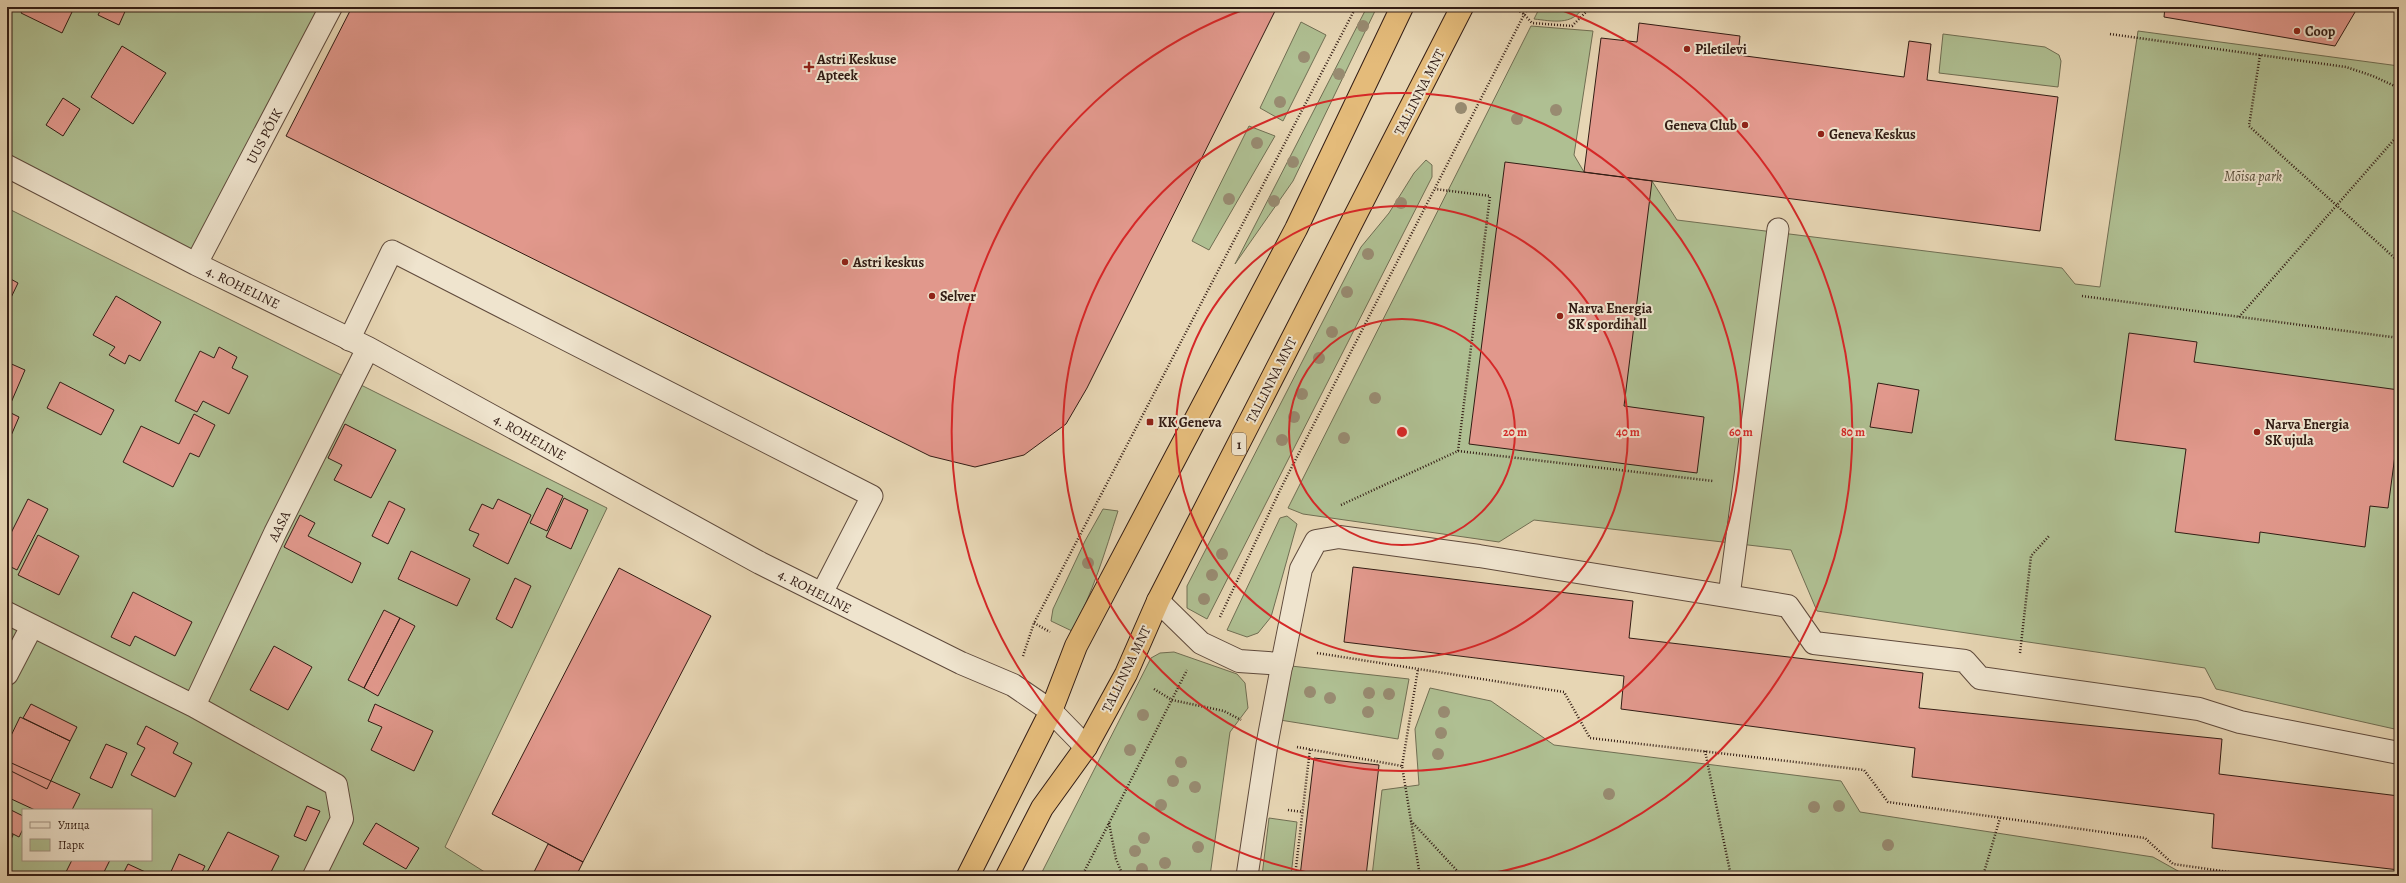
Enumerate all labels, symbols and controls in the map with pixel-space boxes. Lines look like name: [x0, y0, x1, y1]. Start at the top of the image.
place label: Coop: [2305, 22, 2336, 41]
marker: Coop: [2292, 26, 2302, 36]
place label: Piletilevi: [1695, 40, 1747, 59]
marker: Piletilevi: [1682, 44, 1692, 54]
street label: TALLINNA MNT: [1390, 46, 1449, 139]
place label: Astri Keskuse Apteek: [816, 50, 897, 85]
marker: Astri Keskuse Apteek: [804, 62, 814, 72]
street label: UUS PÕIK: [242, 105, 287, 167]
place label: Geneva Club: [1665, 116, 1737, 135]
marker: Geneva Club: [1740, 120, 1750, 130]
place label: Geneva Keskus: [1829, 125, 1916, 144]
marker: Geneva Keskus: [1816, 129, 1826, 139]
park label: Mõisa park: [2224, 167, 2282, 186]
place label: Astri keskus: [852, 253, 924, 272]
marker: Astri keskus: [840, 257, 850, 267]
street label: 4. ROHELINE: [203, 261, 283, 314]
place label: Selver: [940, 287, 976, 306]
marker: Selver: [927, 291, 937, 301]
place label: Narva Energia SK spordihall: [1568, 299, 1653, 334]
marker: Narva Energia SK spordihall: [1555, 311, 1565, 321]
street label: TALLINNA MNT: [1242, 334, 1301, 427]
street label: 4. ROHELINE: [490, 410, 569, 465]
place label: KK Geneva: [1158, 413, 1222, 432]
place label: Narva Energia SK ujula: [2265, 415, 2350, 450]
marker: KK Geneva: [1145, 417, 1155, 427]
text: 20 m: [1503, 424, 1527, 440]
text: 40 m: [1616, 424, 1640, 440]
text: 60 m: [1729, 424, 1753, 440]
text: 80 m: [1841, 424, 1865, 440]
centre of rings: [1395, 425, 1409, 439]
marker: Narva Energia SK ujula: [2252, 427, 2262, 437]
road number: 1: [1232, 433, 1246, 455]
street label: AASA: [263, 507, 295, 546]
street label: 4. ROHELINE: [775, 565, 855, 618]
street label: TALLINNA MNT: [1097, 622, 1156, 716]
legend: [22, 809, 152, 861]
text: Улица: [58, 817, 90, 833]
text: Парк: [58, 837, 84, 853]

